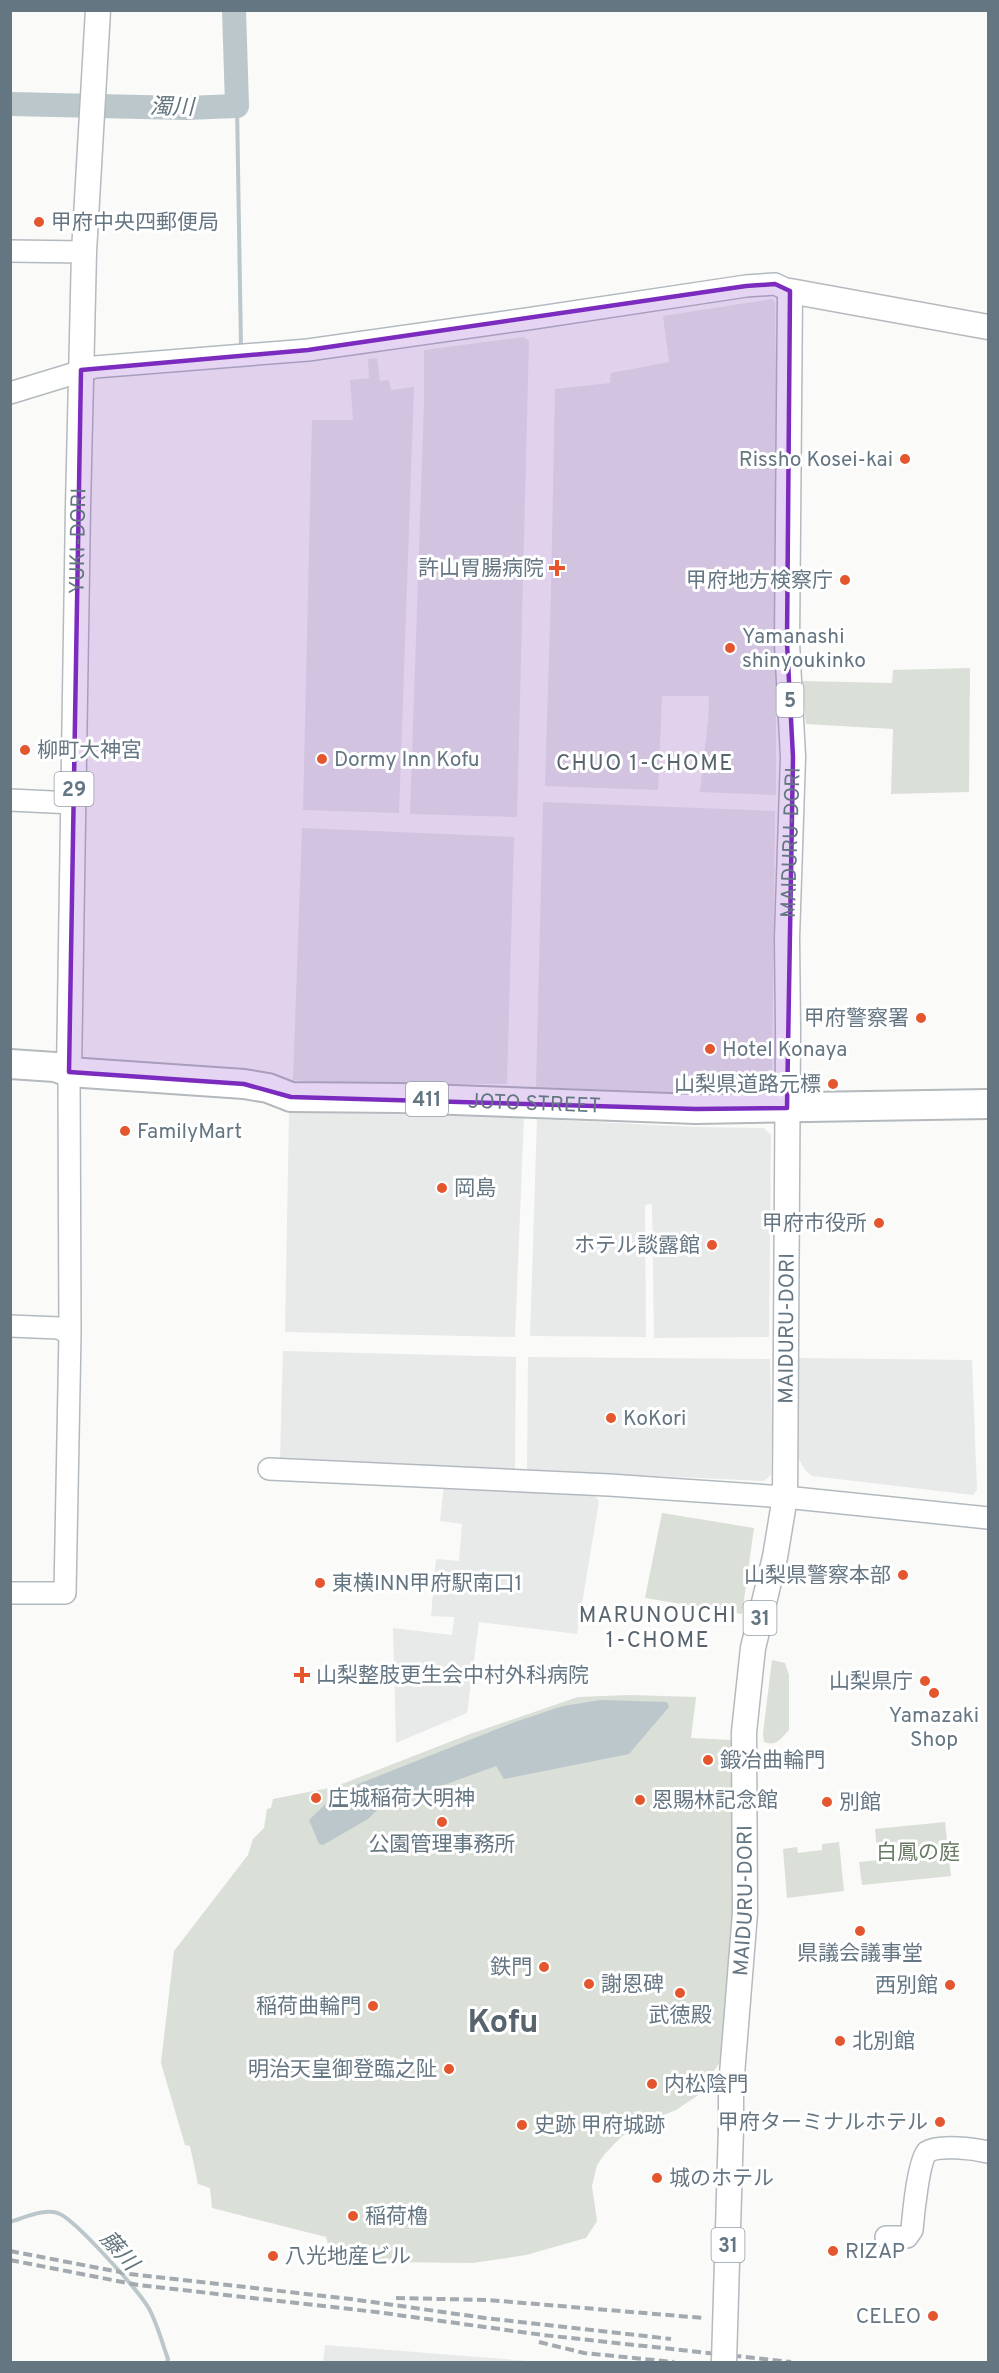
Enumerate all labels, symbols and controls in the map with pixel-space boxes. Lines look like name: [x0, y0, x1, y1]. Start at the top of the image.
water label: 濁川: [150, 95, 196, 122]
place label: 甲府中央四郵便局: [51, 210, 219, 237]
marker: 甲府中央四郵便局: [32, 215, 46, 229]
place label: Rissho Kosei-kai: [739, 447, 893, 474]
marker: Rissho Kosei-kai: [898, 452, 912, 466]
street label: YUKI-DORI: [65, 488, 93, 594]
place label: 許山胃腸病院: [418, 556, 544, 583]
marker: 許山胃腸病院: [548, 559, 566, 577]
place label: 甲府地方検察庁: [686, 568, 833, 595]
marker: 甲府地方検察庁: [838, 573, 852, 587]
place label: Yamanashi shinyoukinko: [742, 624, 866, 675]
marker: Yamanashi shinyoukinko: [723, 641, 737, 655]
road number: 5: [776, 683, 804, 717]
place label: 柳町大神宮: [37, 738, 142, 765]
marker: 柳町大神宮: [18, 743, 32, 757]
place label: Dormy Inn Kofu: [334, 747, 480, 774]
district label: CHUO 1-CHOME: [556, 751, 734, 778]
marker: Dormy Inn Kofu: [315, 752, 329, 766]
street label: MAIDURU-DORI: [776, 767, 808, 918]
road number: 29: [54, 772, 94, 806]
place label: 甲府警察署: [804, 1006, 909, 1033]
marker: 甲府警察署: [914, 1011, 928, 1025]
place label: Hotel Konaya: [722, 1037, 847, 1064]
marker: Hotel Konaya: [703, 1042, 717, 1056]
place label: 山梨県道路元標: [674, 1072, 821, 1099]
marker: 山梨県道路元標: [826, 1077, 840, 1091]
road number: 411: [406, 1082, 448, 1116]
street label: JOTO STREET: [467, 1089, 601, 1120]
place label: FamilyMart: [137, 1119, 242, 1146]
marker: FamilyMart: [118, 1124, 132, 1138]
place label: 岡島: [454, 1176, 496, 1203]
marker: 岡島: [435, 1181, 449, 1195]
place label: 甲府市役所: [762, 1211, 867, 1238]
marker: 甲府市役所: [872, 1216, 886, 1230]
place label: ホテル談露館: [574, 1233, 700, 1260]
marker: ホテル談露館: [705, 1238, 719, 1252]
street label: MAIDURU-DORI: [774, 1253, 802, 1404]
place label: KoKori: [623, 1406, 686, 1433]
marker: KoKori: [604, 1411, 618, 1425]
place label: 山梨県警察本部: [744, 1563, 891, 1590]
marker: 山梨県警察本部: [896, 1568, 910, 1582]
place label: 東横INN甲府駅南口1: [332, 1571, 522, 1598]
marker: 東横INN甲府駅南口1: [313, 1576, 327, 1590]
road number: 31: [744, 1601, 777, 1635]
district label: MARUNOUCHI 1-CHOME: [579, 1603, 737, 1655]
place label: 山梨整肢更生会中村外科病院: [316, 1663, 589, 1690]
marker: 山梨整肢更生会中村外科病院: [293, 1666, 311, 1684]
place label: 山梨県庁: [829, 1669, 913, 1696]
marker: 山梨県庁: [918, 1674, 932, 1688]
marker: Yamazaki Shop: [927, 1686, 941, 1700]
place label: Yamazaki Shop: [889, 1703, 979, 1754]
place label: 鍛冶曲輪門: [720, 1748, 825, 1775]
marker: 鍛冶曲輪門: [701, 1753, 715, 1767]
place label: 庄城稲荷大明神: [328, 1786, 475, 1813]
place label: 恩賜林記念館: [652, 1788, 778, 1815]
place label: 別館: [839, 1790, 881, 1817]
marker: 庄城稲荷大明神: [309, 1791, 323, 1805]
marker: 恩賜林記念館: [633, 1793, 647, 1807]
marker: 別館: [820, 1795, 834, 1809]
marker: 公園管理事務所: [435, 1815, 449, 1829]
street label: MAIDURU-DORI: [728, 1825, 760, 1977]
place label: 公園管理事務所: [369, 1832, 516, 1859]
park label: 白鳳の庭: [876, 1840, 960, 1867]
marker: 県議会議事堂: [853, 1924, 867, 1938]
place label: 県議会議事堂: [797, 1941, 923, 1968]
place label: 鉄門: [490, 1955, 532, 1982]
marker: 鉄門: [537, 1960, 551, 1974]
place label: 謝恩碑: [601, 1972, 664, 1999]
place label: 西別館: [875, 1973, 938, 2000]
marker: 謝恩碑: [582, 1977, 596, 1991]
marker: 西別館: [943, 1978, 957, 1992]
marker: 武徳殿: [673, 1986, 687, 2000]
place label: 稲荷曲輪門: [256, 1994, 361, 2021]
marker: 稲荷曲輪門: [366, 1999, 380, 2013]
district label: Kofu: [467, 2003, 539, 2045]
place label: 武徳殿: [649, 2003, 712, 2030]
place label: 北別館: [852, 2029, 915, 2056]
marker: 北別館: [833, 2034, 847, 2048]
place label: 明治天皇御登臨之阯: [248, 2057, 437, 2084]
marker: 明治天皇御登臨之阯: [442, 2062, 456, 2076]
place label: 内松陰門: [664, 2072, 748, 2099]
marker: 内松陰門: [645, 2077, 659, 2091]
place label: 甲府ターミナルホテル: [718, 2110, 928, 2137]
place label: 史跡 甲府城跡: [534, 2113, 665, 2140]
marker: 甲府ターミナルホテル: [933, 2115, 947, 2129]
marker: 史跡 甲府城跡: [515, 2118, 529, 2132]
place label: 城のホテル: [669, 2166, 774, 2193]
marker: 城のホテル: [650, 2171, 664, 2185]
place label: 稲荷櫓: [365, 2204, 428, 2231]
marker: 稲荷櫓: [346, 2209, 360, 2223]
water label: 藤川: [93, 2226, 144, 2279]
road number: 31: [712, 2228, 744, 2262]
place label: RIZAP: [845, 2239, 905, 2266]
place label: 八光地産ビル: [285, 2244, 411, 2271]
marker: RIZAP: [826, 2244, 840, 2258]
marker: 八光地産ビル: [266, 2249, 280, 2263]
place label: CELEO: [856, 2304, 921, 2331]
marker: CELEO: [926, 2309, 940, 2323]

